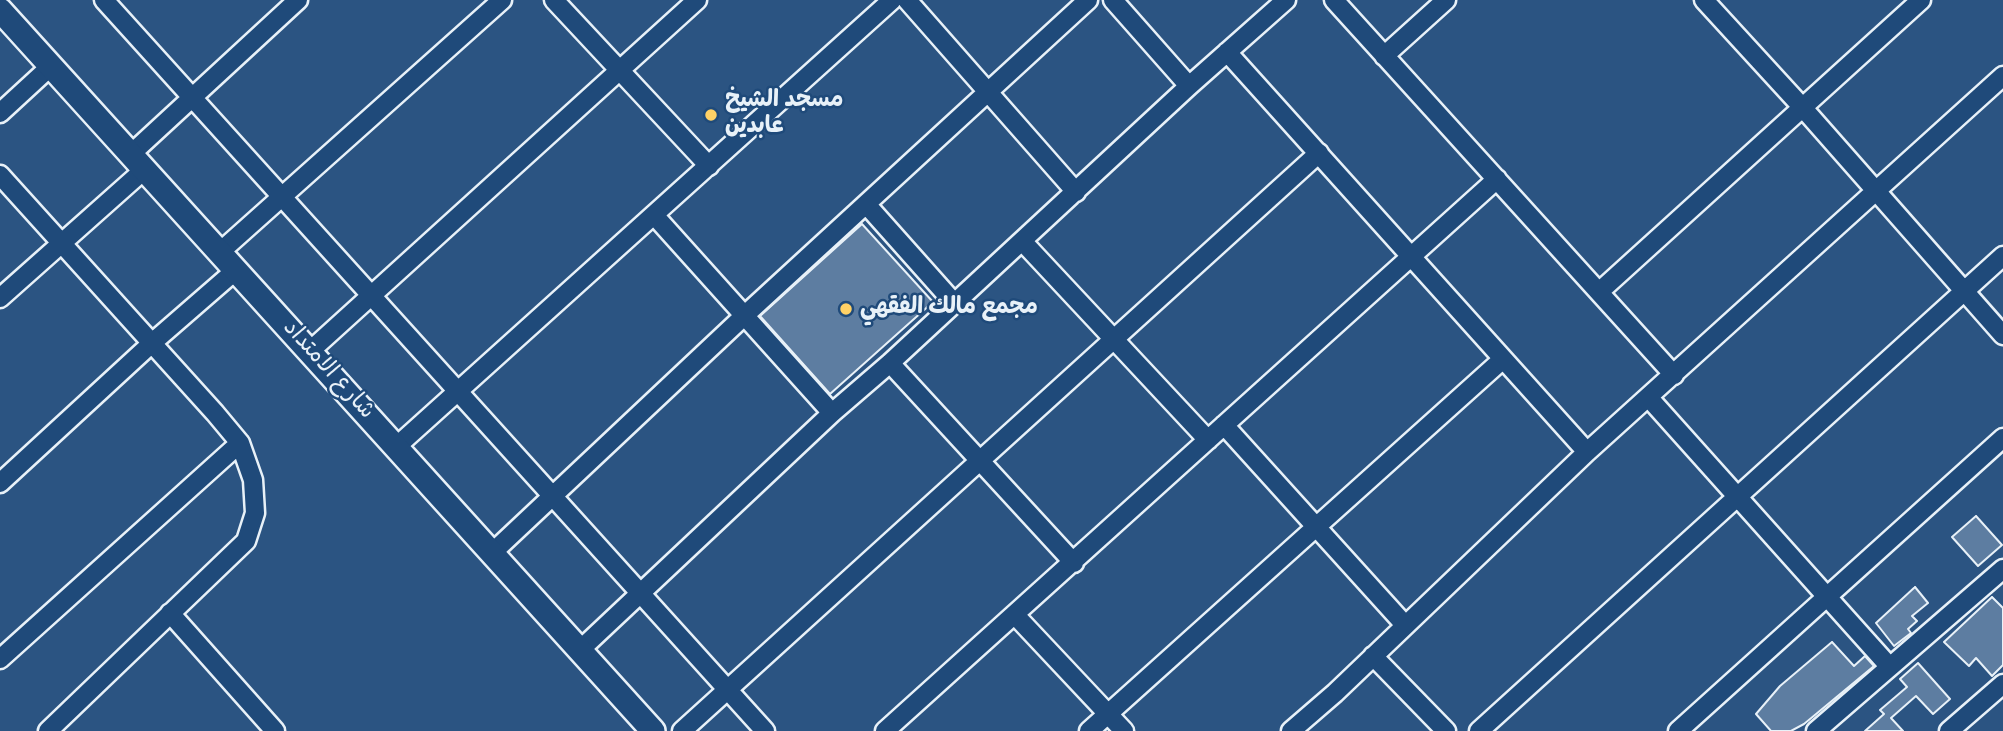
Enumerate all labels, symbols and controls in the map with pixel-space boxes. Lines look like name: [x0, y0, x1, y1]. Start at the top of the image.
place label: مسجد الشيخ عابدين: [725, 88, 843, 142]
marker: مسجد الشيخ عابدين: [703, 107, 719, 123]
place label: مجمع مالك الفقهي: [860, 295, 1038, 323]
marker: مجمع مالك الفقهي: [838, 301, 854, 317]
street label: شارع الامتداد: [275, 316, 379, 426]

